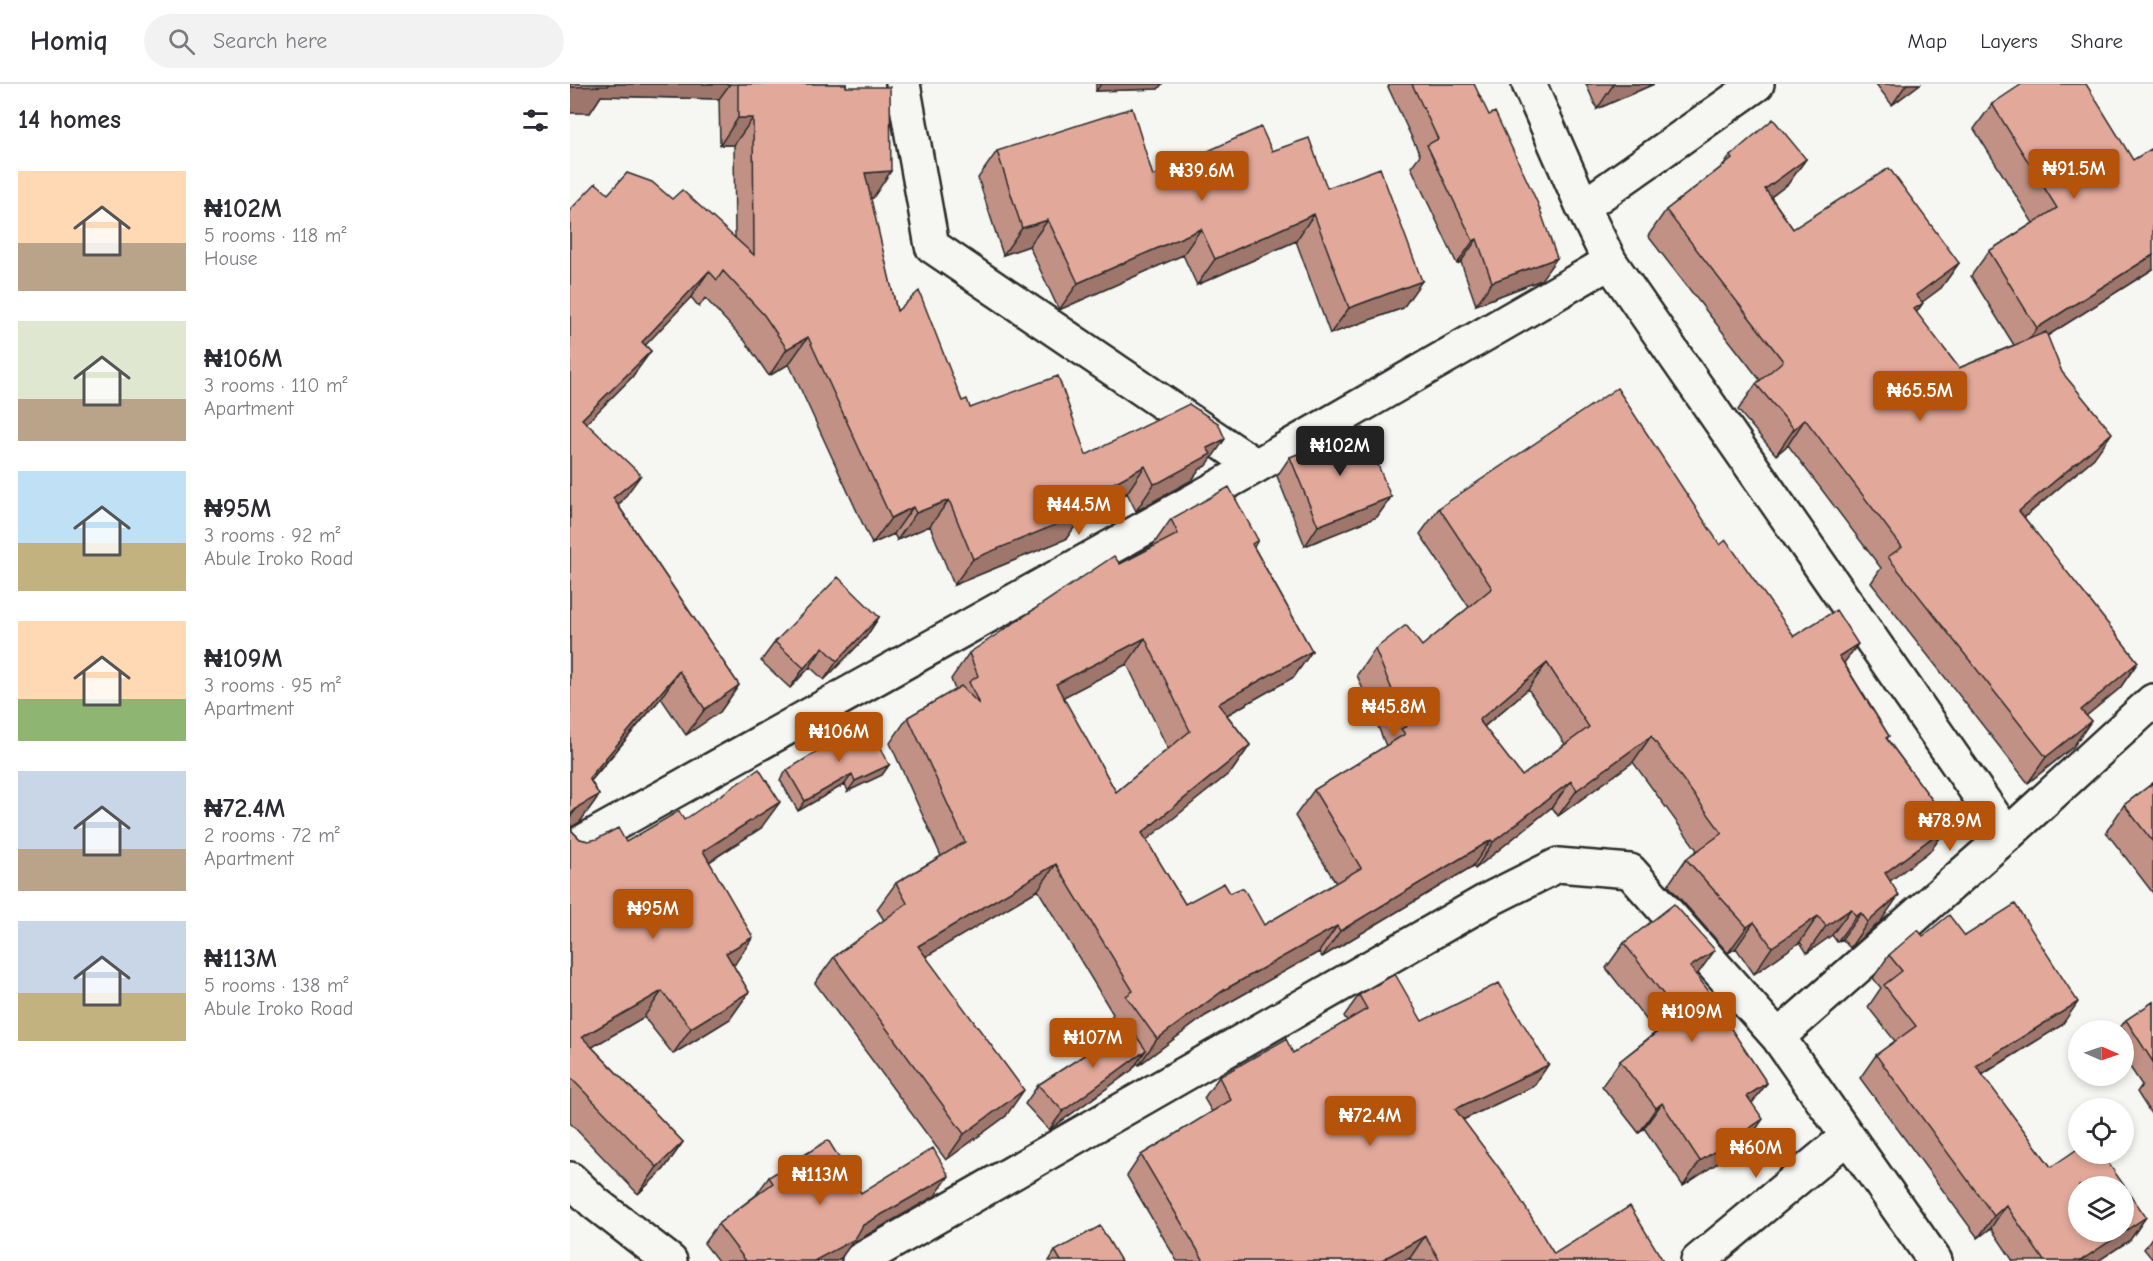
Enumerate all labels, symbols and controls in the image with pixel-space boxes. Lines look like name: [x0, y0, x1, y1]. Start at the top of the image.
search box: [144, 14, 564, 68]
text: Homiq: [30, 25, 108, 57]
icon: search: [165, 25, 198, 58]
text: Search here: [213, 28, 327, 54]
text: Map: [1908, 29, 1947, 53]
text: Layers: [1980, 29, 2038, 53]
text: Share: [2071, 29, 2123, 53]
icon: filters: [519, 104, 552, 137]
text: 14 homes: [18, 105, 121, 135]
pin: ₦91.5M: [2025, 149, 2123, 200]
pin: ₦39.6M: [1153, 151, 1251, 202]
text: ₦91.5M: [2042, 157, 2106, 180]
text: ₦39.6M: [1170, 159, 1234, 182]
text: ₦102M: [204, 194, 282, 224]
icon: home: [66, 195, 138, 267]
text: 5 rooms · 118 m²: [204, 224, 346, 247]
text: House: [204, 247, 258, 270]
text: ₦106M: [204, 344, 282, 374]
icon: home: [66, 345, 138, 417]
pin: ₦65.5M: [1871, 371, 1969, 422]
text: 3 rooms · 110 m²: [204, 374, 348, 397]
text: ₦65.5M: [1887, 379, 1953, 402]
text: Apartment: [204, 397, 294, 420]
pin: ₦102M: [1298, 426, 1382, 477]
text: ₦102M: [1310, 434, 1370, 457]
pin: ₦44.5M: [1030, 485, 1128, 536]
text: ₦44.5M: [1047, 493, 1111, 516]
text: ₦95M: [204, 494, 271, 524]
icon: home: [66, 495, 138, 567]
text: 3 rooms · 92 m²: [204, 524, 341, 547]
text: Abule Iroko Road: [204, 547, 353, 570]
text: ₦109M: [204, 644, 282, 674]
icon: home: [66, 645, 138, 717]
text: 3 rooms · 95 m²: [204, 674, 341, 697]
pin: ₦45.8M: [1345, 687, 1443, 738]
text: ₦45.8M: [1362, 695, 1426, 718]
text: Apartment: [204, 697, 294, 720]
pin: ₦106M: [797, 712, 881, 763]
text: ₦106M: [809, 720, 869, 743]
text: ₦72.4M: [204, 794, 285, 824]
icon: home: [66, 795, 138, 867]
pin: ₦78.9M: [1901, 801, 1999, 852]
text: ₦78.9M: [1918, 809, 1982, 832]
text: 2 rooms · 72 m²: [204, 824, 340, 847]
text: Apartment: [204, 847, 294, 870]
pin: ₦95M: [617, 889, 689, 940]
text: ₦95M: [627, 897, 679, 920]
text: ₦113M: [204, 944, 277, 974]
icon: home: [66, 945, 138, 1017]
text: 5 rooms · 138 m²: [204, 974, 349, 997]
pin: ₦109M: [1650, 992, 1734, 1043]
text: Abule Iroko Road: [204, 997, 353, 1020]
text: ₦109M: [1662, 1000, 1722, 1023]
pin: ₦107M: [1051, 1018, 1135, 1069]
north arrow: [2068, 1020, 2134, 1086]
map controls: [2068, 1020, 2134, 1242]
text: ₦107M: [1064, 1026, 1122, 1049]
pin: ₦72.4M: [1321, 1096, 1419, 1147]
button: locate: [2068, 1098, 2134, 1164]
text: ₦72.4M: [1339, 1104, 1401, 1127]
pin: ₦60M: [1720, 1128, 1792, 1179]
text: ₦60M: [1730, 1136, 1782, 1159]
pin: ₦113M: [778, 1155, 862, 1206]
text: ₦113M: [792, 1163, 848, 1186]
button: layers: [2068, 1176, 2134, 1242]

